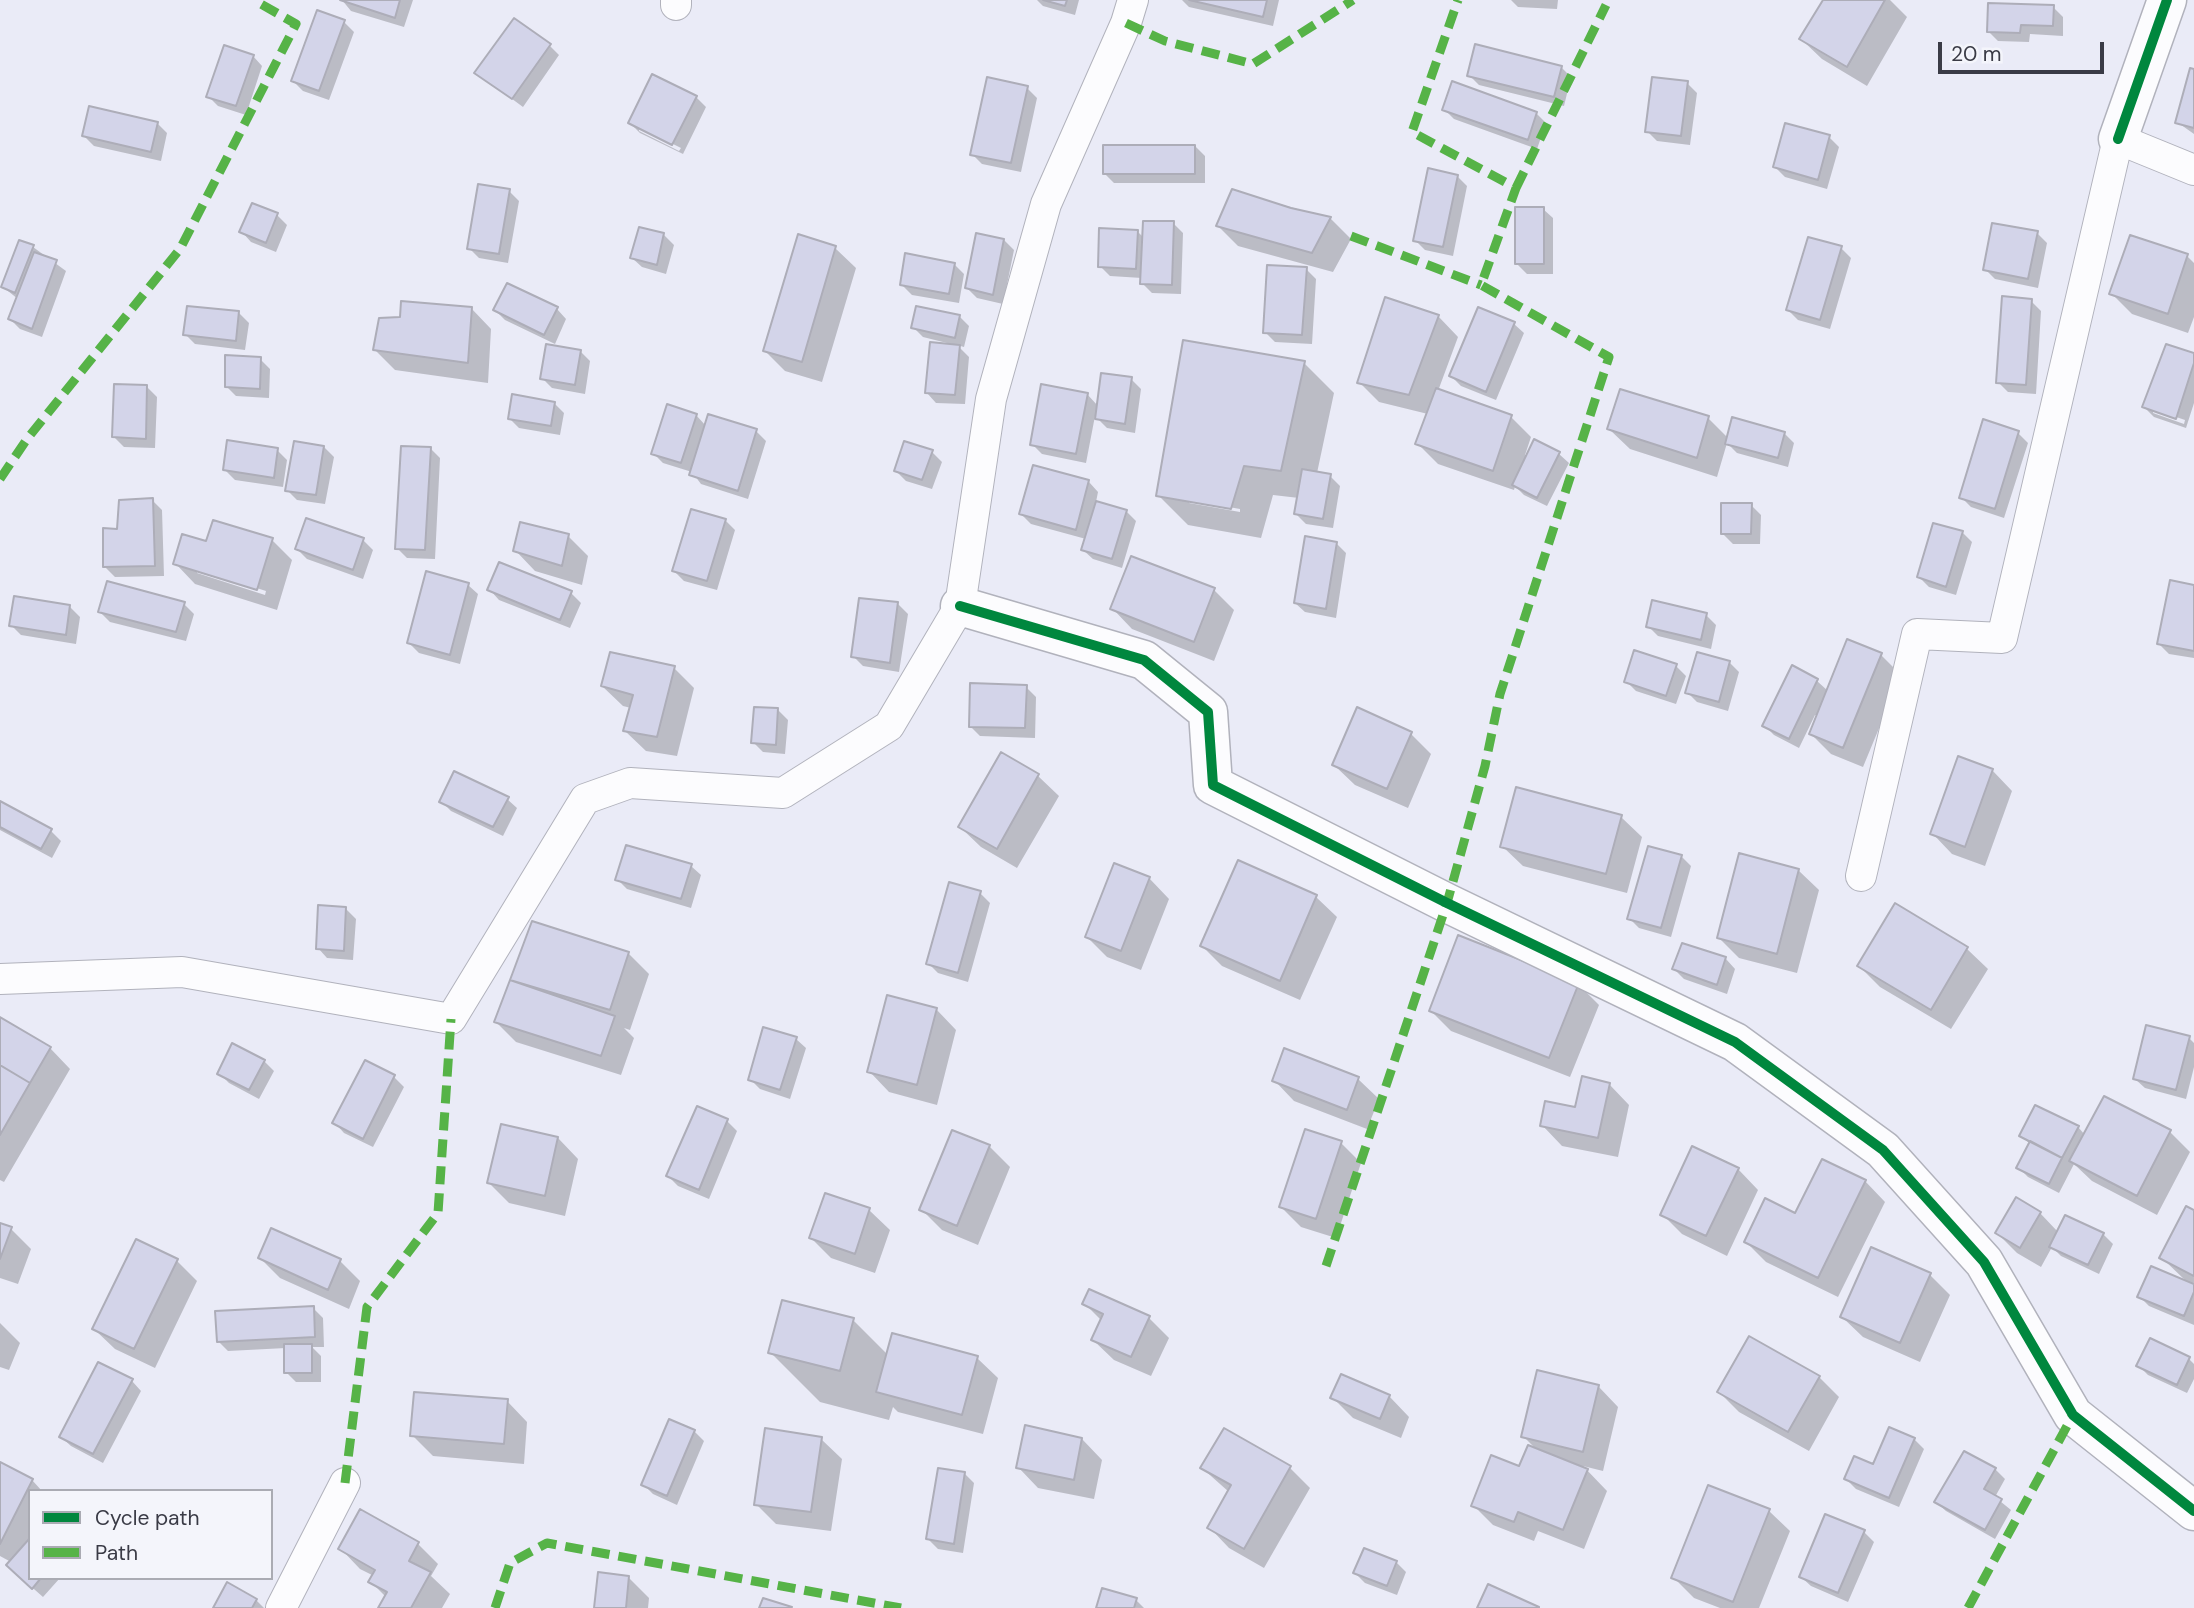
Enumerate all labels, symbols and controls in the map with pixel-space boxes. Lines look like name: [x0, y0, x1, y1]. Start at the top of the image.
scale bar: [1942, 28, 2108, 72]
text: 20 m: [1951, 40, 2002, 68]
legend: [28, 1489, 273, 1580]
text: Cycle path: [95, 1504, 200, 1532]
text: Path: [95, 1539, 138, 1567]

